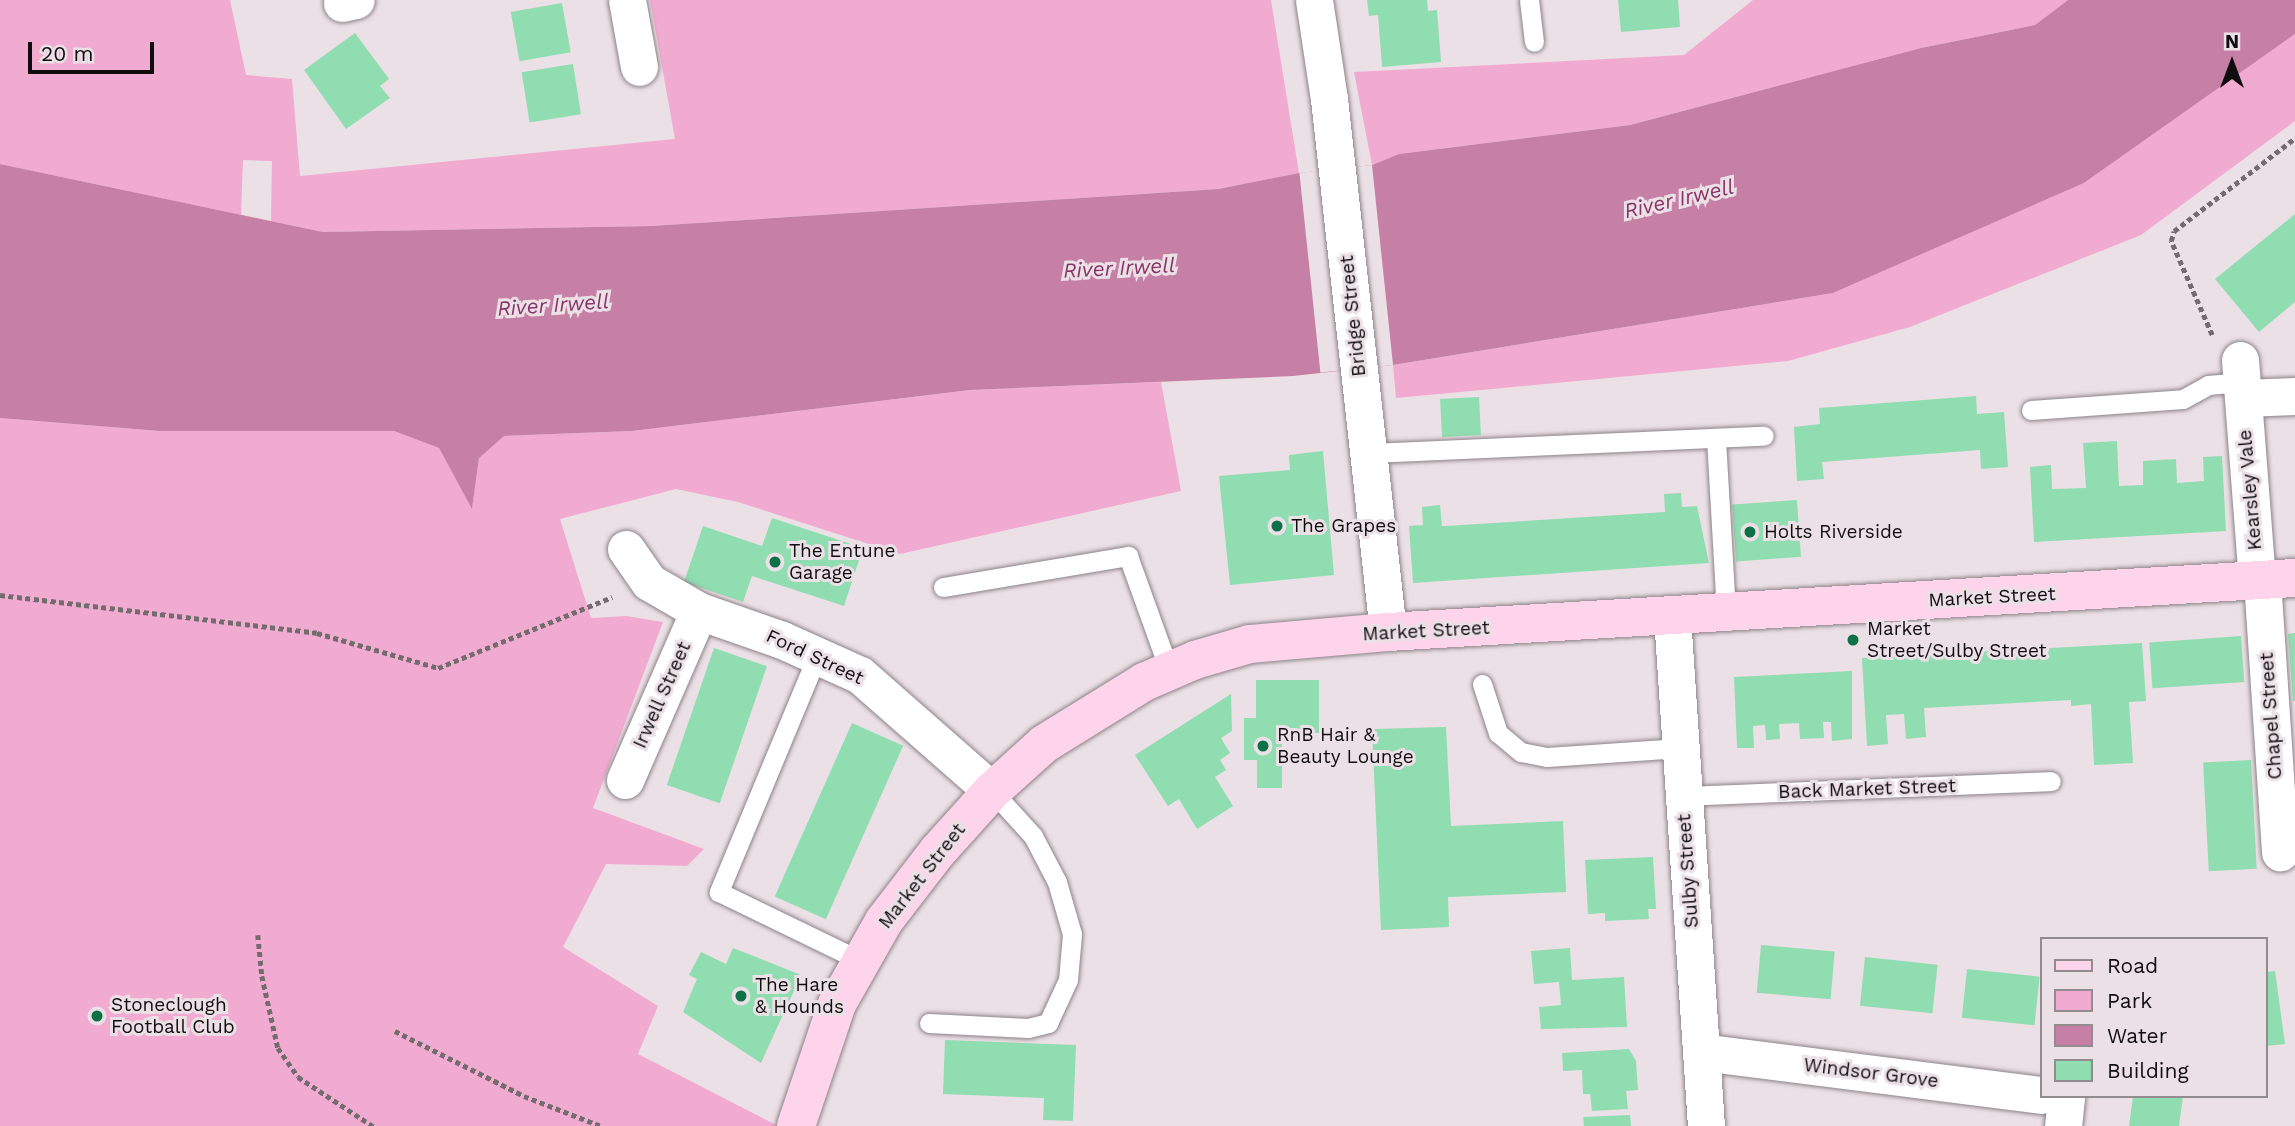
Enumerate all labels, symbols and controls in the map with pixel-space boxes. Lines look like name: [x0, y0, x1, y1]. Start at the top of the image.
scale bar: [32, 28, 158, 72]
north arrow: [2197, 28, 2267, 98]
text: N: [2225, 30, 2239, 53]
text: 20 m: [41, 41, 93, 66]
water label: River Irwell: [1621, 174, 1737, 224]
water label: River Irwell: [1062, 252, 1176, 284]
street label: Bridge Street: [1335, 254, 1371, 378]
water label: River Irwell: [496, 289, 610, 321]
street label: Kearsley Vale: [2233, 428, 2267, 552]
place label: The Grapes: [1291, 515, 1396, 537]
marker: The Grapes: [1269, 518, 1285, 534]
place label: Holts Riverside: [1764, 521, 1903, 543]
marker: Holts Riverside: [1742, 524, 1758, 540]
place label: The Entune Garage: [789, 540, 895, 584]
marker: The Entune Garage: [767, 554, 783, 570]
street label: Market Street: [1928, 582, 2056, 612]
street label: Market Street: [1362, 616, 1490, 646]
place label: Market Street/Sulby Street: [1867, 618, 2047, 662]
street label: Ford Street: [763, 624, 867, 690]
marker: Market Street/Sulby Street: [1845, 632, 1861, 648]
street label: Irwell Street: [628, 638, 696, 752]
street label: Chapel Street: [2255, 651, 2287, 781]
place label: RnB Hair & Beauty Lounge: [1277, 724, 1414, 768]
marker: RnB Hair & Beauty Lounge: [1255, 738, 1271, 754]
street label: Back Market Street: [1777, 774, 1957, 804]
street label: Sulby Street: [1673, 813, 1703, 929]
street label: Market Street: [874, 819, 970, 933]
legend: [2039, 937, 2267, 1098]
text: Road: [2107, 953, 2158, 978]
place label: The Hare & Hounds: [755, 974, 844, 1018]
marker: The Hare & Hounds: [733, 988, 749, 1004]
text: Park: [2107, 988, 2152, 1013]
place label: Stoneclough Football Club: [111, 994, 235, 1038]
marker: Stoneclough Football Club: [89, 1008, 105, 1024]
text: Water: [2107, 1023, 2167, 1048]
street label: Windsor Grove: [1802, 1053, 1940, 1093]
text: Building: [2107, 1058, 2189, 1083]

